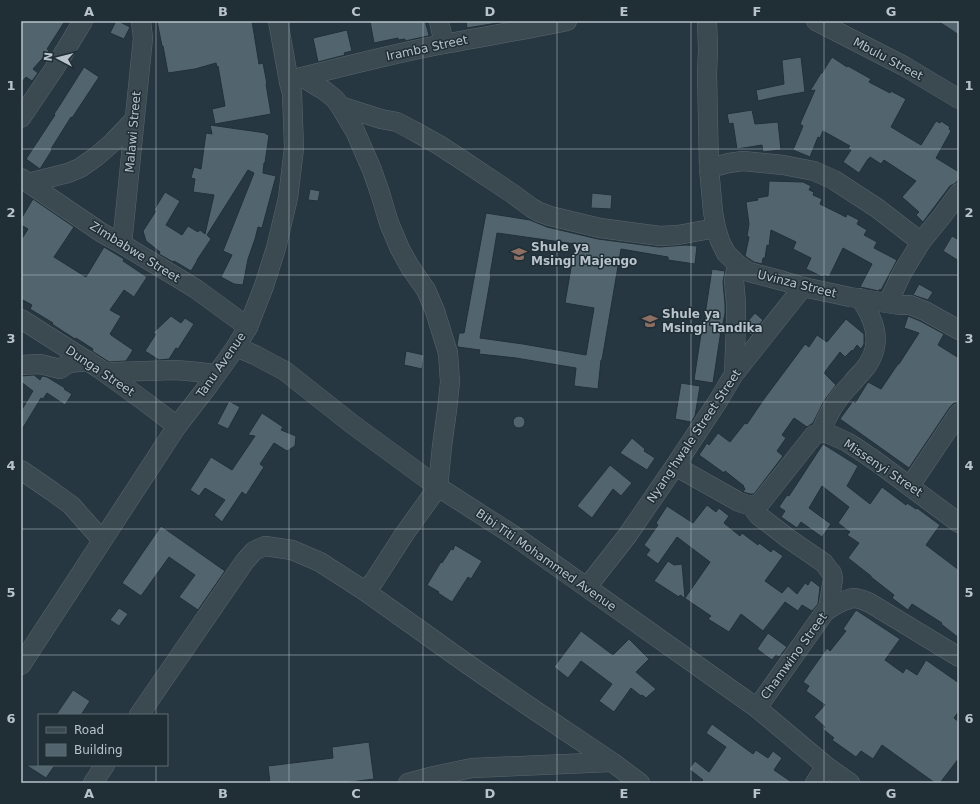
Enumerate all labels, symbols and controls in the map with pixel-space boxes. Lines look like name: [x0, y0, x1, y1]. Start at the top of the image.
text: A: [84, 4, 94, 19]
text: B: [218, 4, 228, 19]
text: C: [351, 4, 361, 19]
text: D: [485, 4, 496, 19]
text: E: [620, 4, 628, 19]
text: F: [753, 4, 761, 19]
text: G: [886, 4, 896, 19]
street label: Iramba Street: [385, 32, 469, 63]
street label: Mbulu Street: [851, 35, 925, 83]
north arrow: [38, 38, 78, 78]
text: N: [42, 51, 56, 62]
text: 1: [6, 78, 16, 93]
text: 1: [964, 78, 974, 93]
street label: Malawi Street: [122, 90, 144, 173]
text: 2: [6, 205, 16, 220]
text: 2: [964, 205, 974, 220]
street label: Zimbabwe Street: [87, 219, 183, 285]
place label: Shule ya Msingi Majengo: [531, 240, 637, 268]
school or university icon: Shule ya Msingi Majengo: [510, 245, 528, 263]
street label: Uvinza Street: [756, 267, 838, 301]
place label: Shule ya Msingi Tandika: [662, 307, 763, 335]
school or university icon: Shule ya Msingi Tandika: [641, 312, 659, 330]
street label: Tanu Avenue: [193, 330, 249, 401]
text: 3: [6, 331, 16, 346]
text: 3: [964, 331, 974, 346]
street label: Dunga Street: [63, 343, 137, 399]
street label: Nyang'hwale Street Street: [644, 366, 744, 505]
street label: Missenyi Street: [841, 437, 925, 500]
text: 4: [6, 458, 16, 473]
text: 4: [964, 458, 974, 473]
street label: Bibi Titi Mohammed Avenue: [473, 506, 619, 614]
text: 5: [6, 585, 16, 600]
text: 5: [964, 585, 974, 600]
street label: Chamwino Street: [758, 610, 830, 702]
text: 6: [6, 711, 16, 726]
text: 6: [964, 711, 974, 726]
legend: [38, 714, 168, 766]
text: Road: [74, 723, 104, 737]
text: Building: [74, 743, 123, 757]
text: A: [84, 786, 94, 801]
text: B: [218, 786, 228, 801]
text: C: [351, 786, 361, 801]
text: D: [485, 786, 496, 801]
text: E: [620, 786, 628, 801]
text: F: [753, 786, 761, 801]
text: G: [886, 786, 896, 801]

